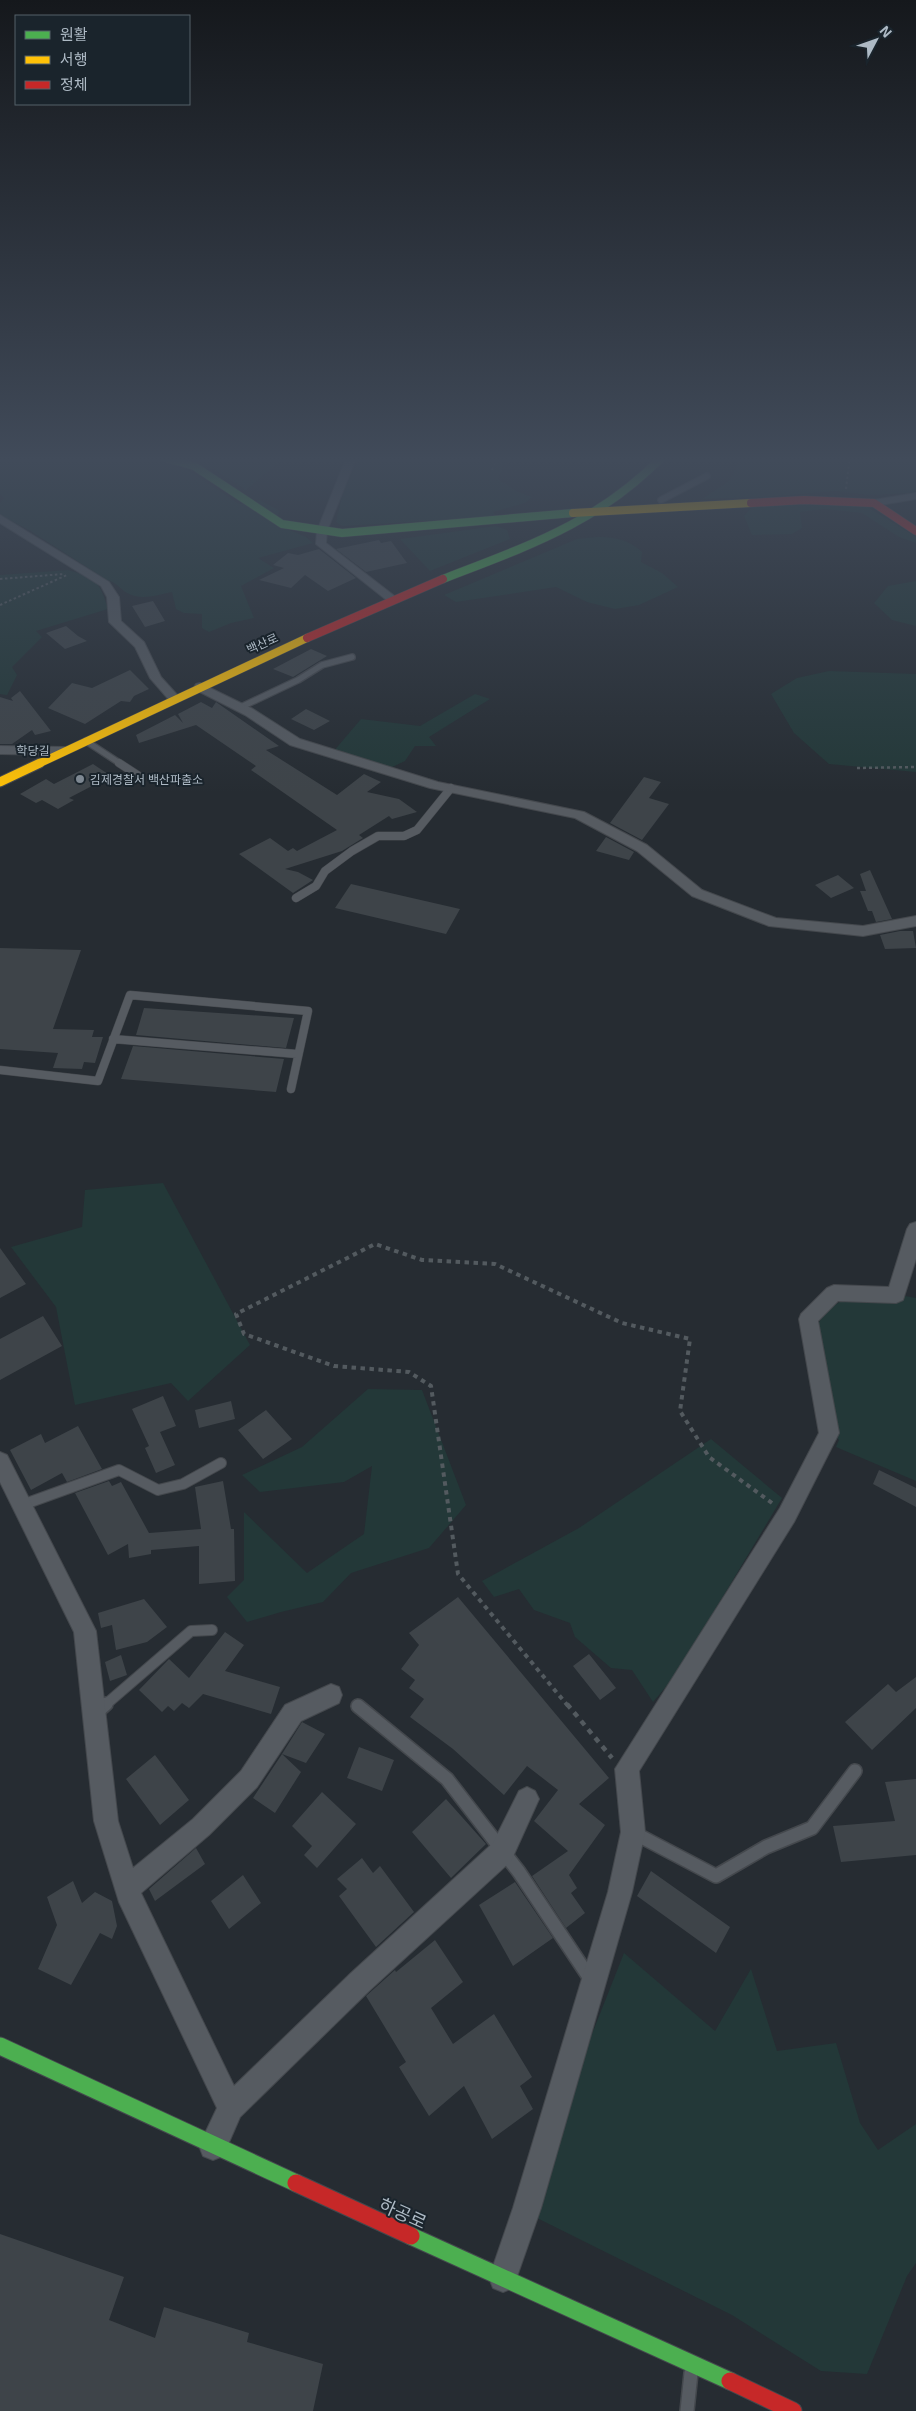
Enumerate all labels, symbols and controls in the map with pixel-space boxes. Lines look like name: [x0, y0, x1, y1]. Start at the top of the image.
legend: [15, 15, 190, 105]
north arrow: [851, 15, 901, 65]
text: N: [876, 22, 896, 41]
text: 원활: [60, 25, 88, 43]
text: 서행: [60, 50, 88, 68]
text: 정체: [60, 75, 88, 93]
street label: 백산로: [244, 630, 280, 656]
street label: 학당길: [16, 743, 50, 757]
place label: 김제경찰서 백산파출소: [90, 772, 203, 786]
marker: 김제경찰서 백산파출소: [74, 773, 86, 785]
street label: 하공로: [376, 2193, 430, 2233]

